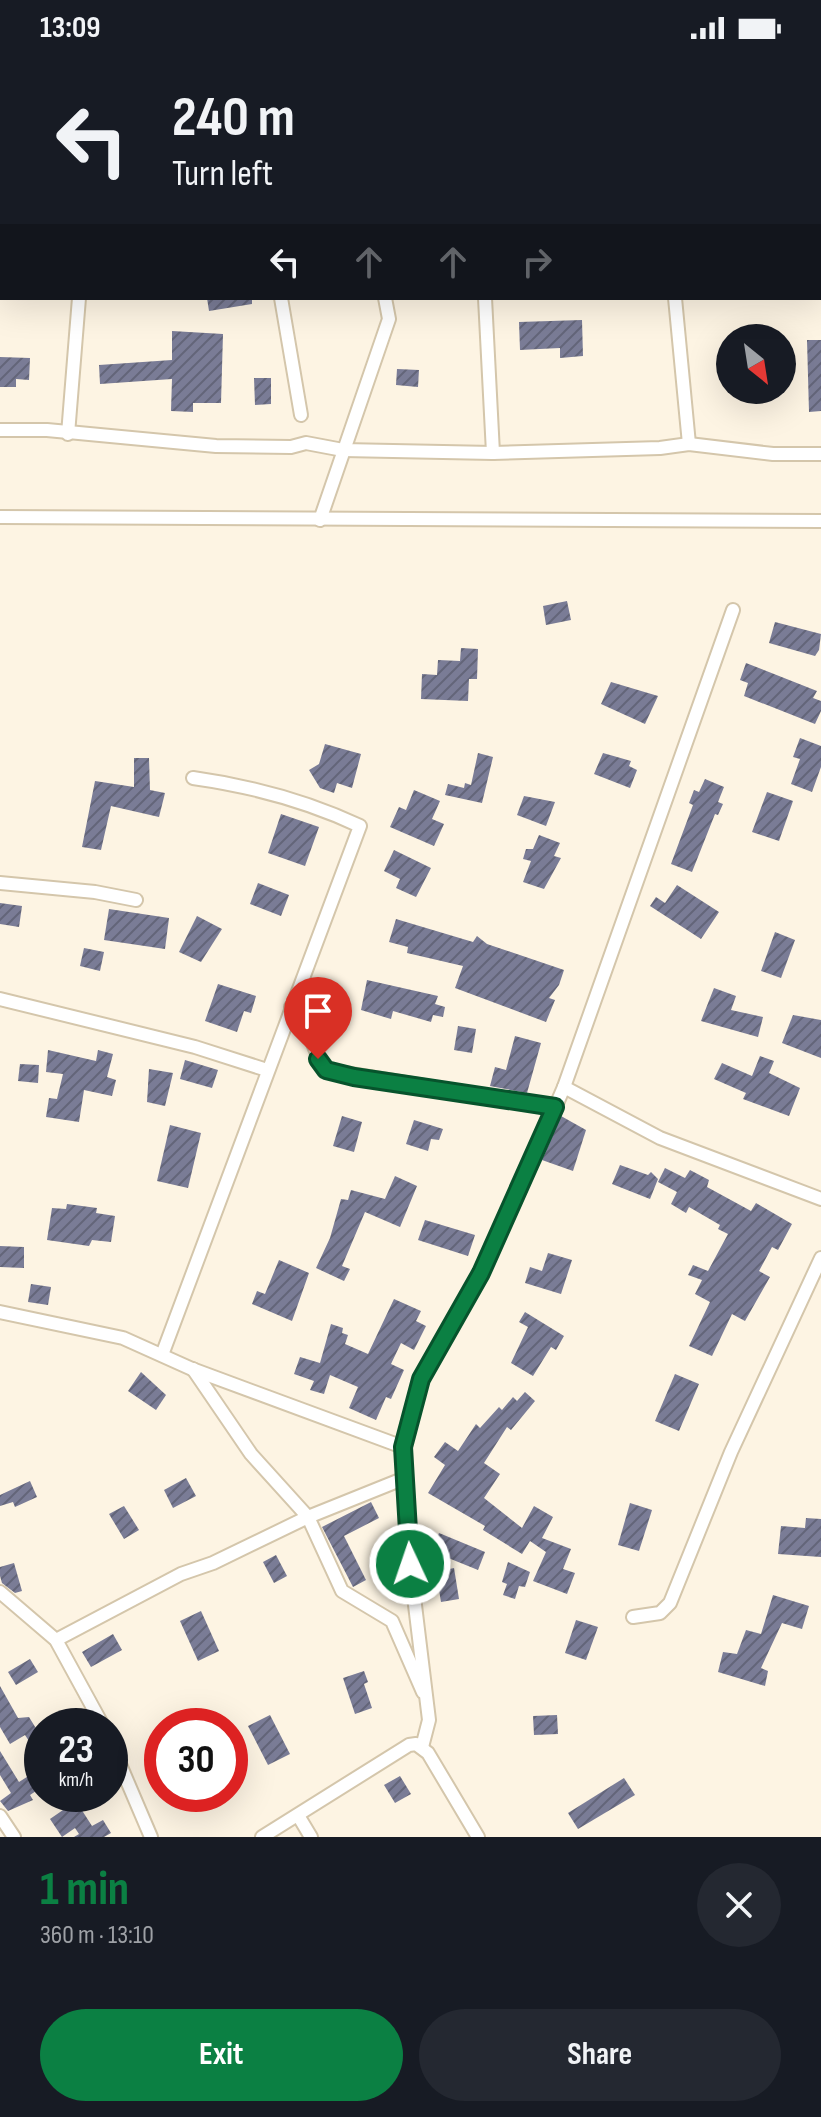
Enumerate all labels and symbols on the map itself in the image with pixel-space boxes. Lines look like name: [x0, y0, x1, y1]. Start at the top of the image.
north arrow: [716, 324, 796, 404]
pin: [284, 977, 352, 1059]
position arrow: [368, 1522, 452, 1606]
speed limit sign: 30: [144, 1708, 248, 1812]

